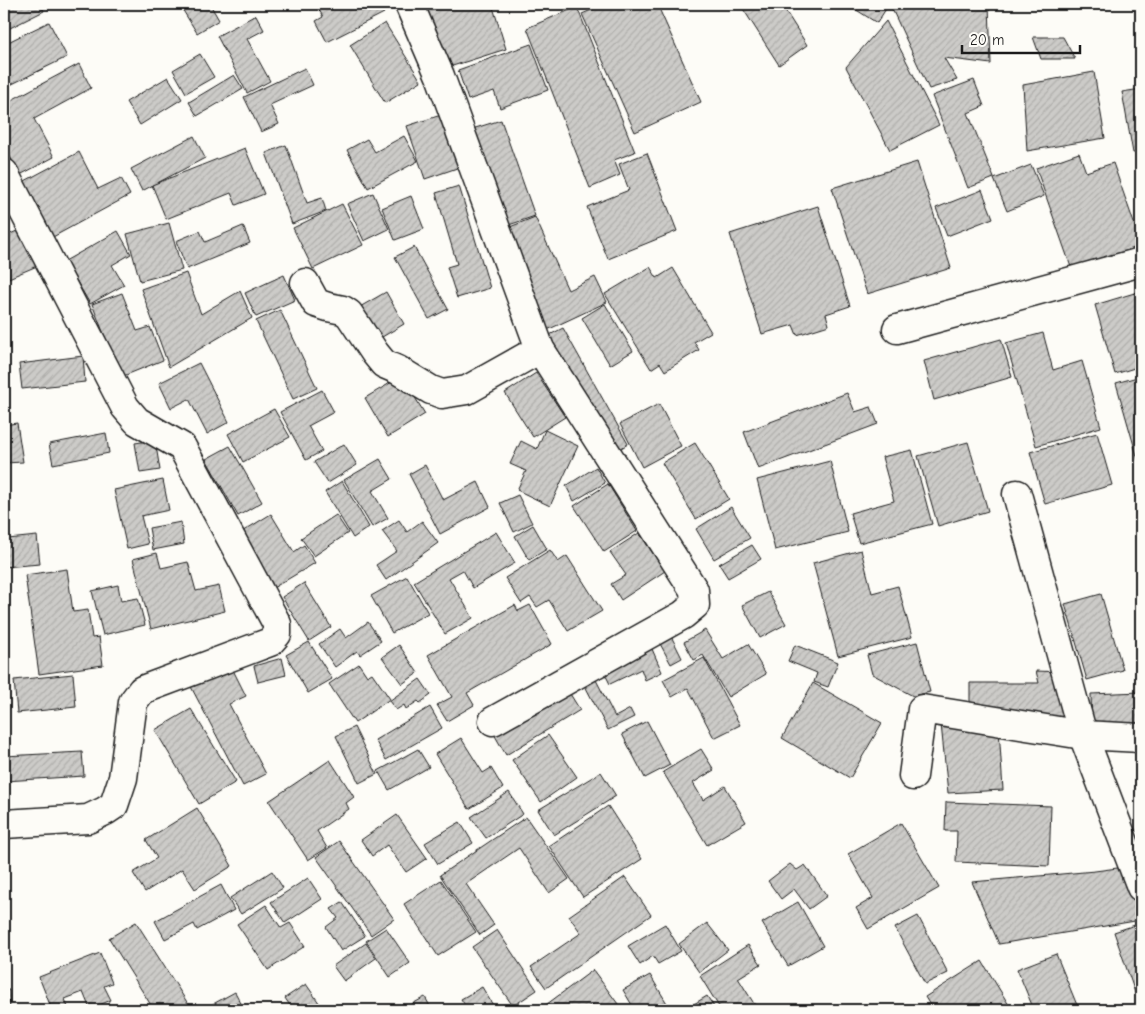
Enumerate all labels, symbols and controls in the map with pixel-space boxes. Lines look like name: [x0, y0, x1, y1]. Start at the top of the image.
scale bar: [962, 22, 1080, 54]
text: 20 m: [970, 31, 1004, 49]

